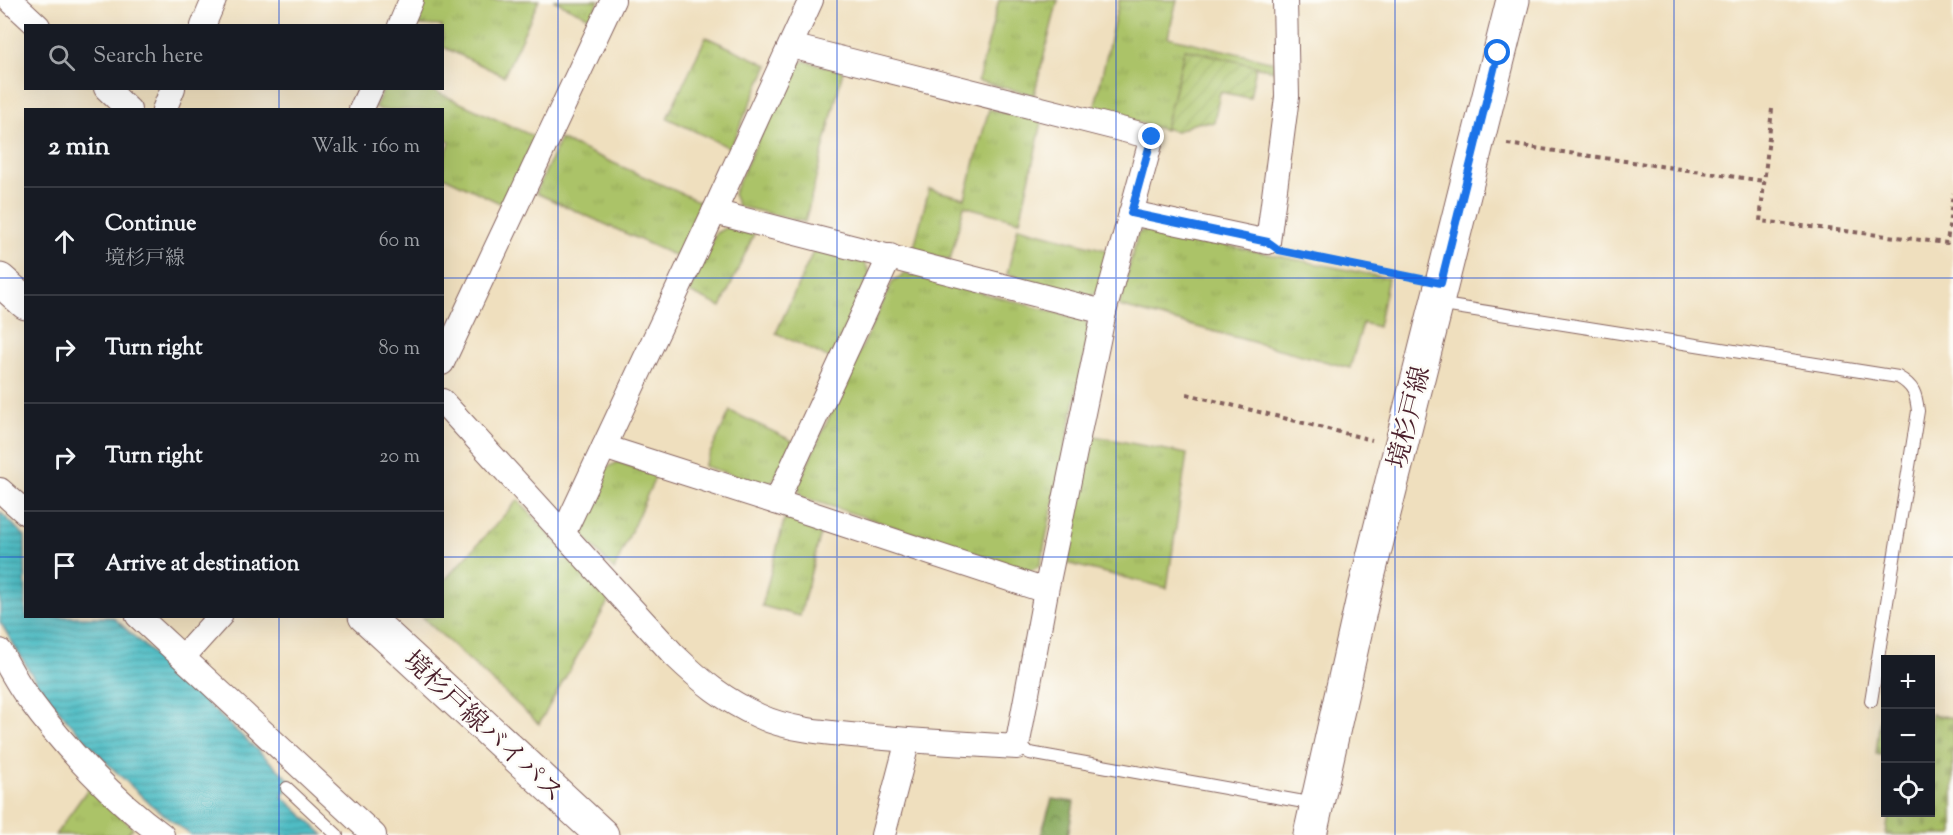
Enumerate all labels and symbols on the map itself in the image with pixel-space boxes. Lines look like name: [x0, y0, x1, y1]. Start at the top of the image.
route start: [1484, 39, 1510, 65]
route end: [1138, 123, 1164, 149]
street label: 境杉戸線: [1380, 363, 1441, 473]
street label: 境杉戸線バイパス: [394, 644, 571, 812]

